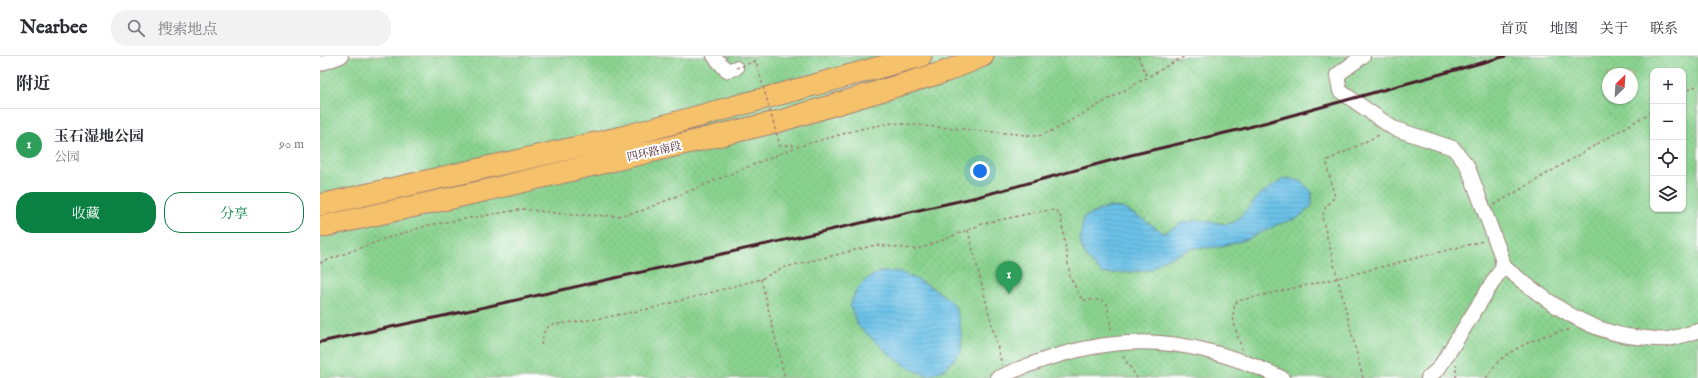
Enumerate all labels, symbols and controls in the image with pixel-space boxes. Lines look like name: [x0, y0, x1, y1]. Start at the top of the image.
search box: [111, 10, 391, 46]
text: Nearbee: [20, 16, 87, 40]
icon: search: [125, 17, 147, 39]
text: 搜索地点: [157, 20, 217, 39]
text: 首页: [1500, 20, 1528, 38]
text: 地图: [1550, 20, 1578, 38]
text: 关于: [1600, 20, 1628, 38]
text: 联系: [1650, 20, 1678, 38]
north arrow: [1602, 68, 1638, 104]
map controls: [1650, 68, 1686, 212]
button: +: [1650, 68, 1686, 104]
text: 附近: [16, 74, 50, 95]
button: −: [1650, 104, 1686, 140]
text: 玉石湿地公园: [54, 127, 144, 146]
text: 1: [27, 136, 31, 153]
text: 90 m: [279, 136, 304, 153]
street label: 四环路南段: [626, 139, 683, 165]
button: locate: [1650, 140, 1686, 176]
text: 公园: [54, 149, 80, 166]
your location: [970, 161, 990, 181]
button: layers: [1650, 176, 1686, 212]
button: 收藏: [16, 192, 156, 233]
button: 分享: [164, 192, 304, 233]
pin: 1: [996, 261, 1022, 294]

